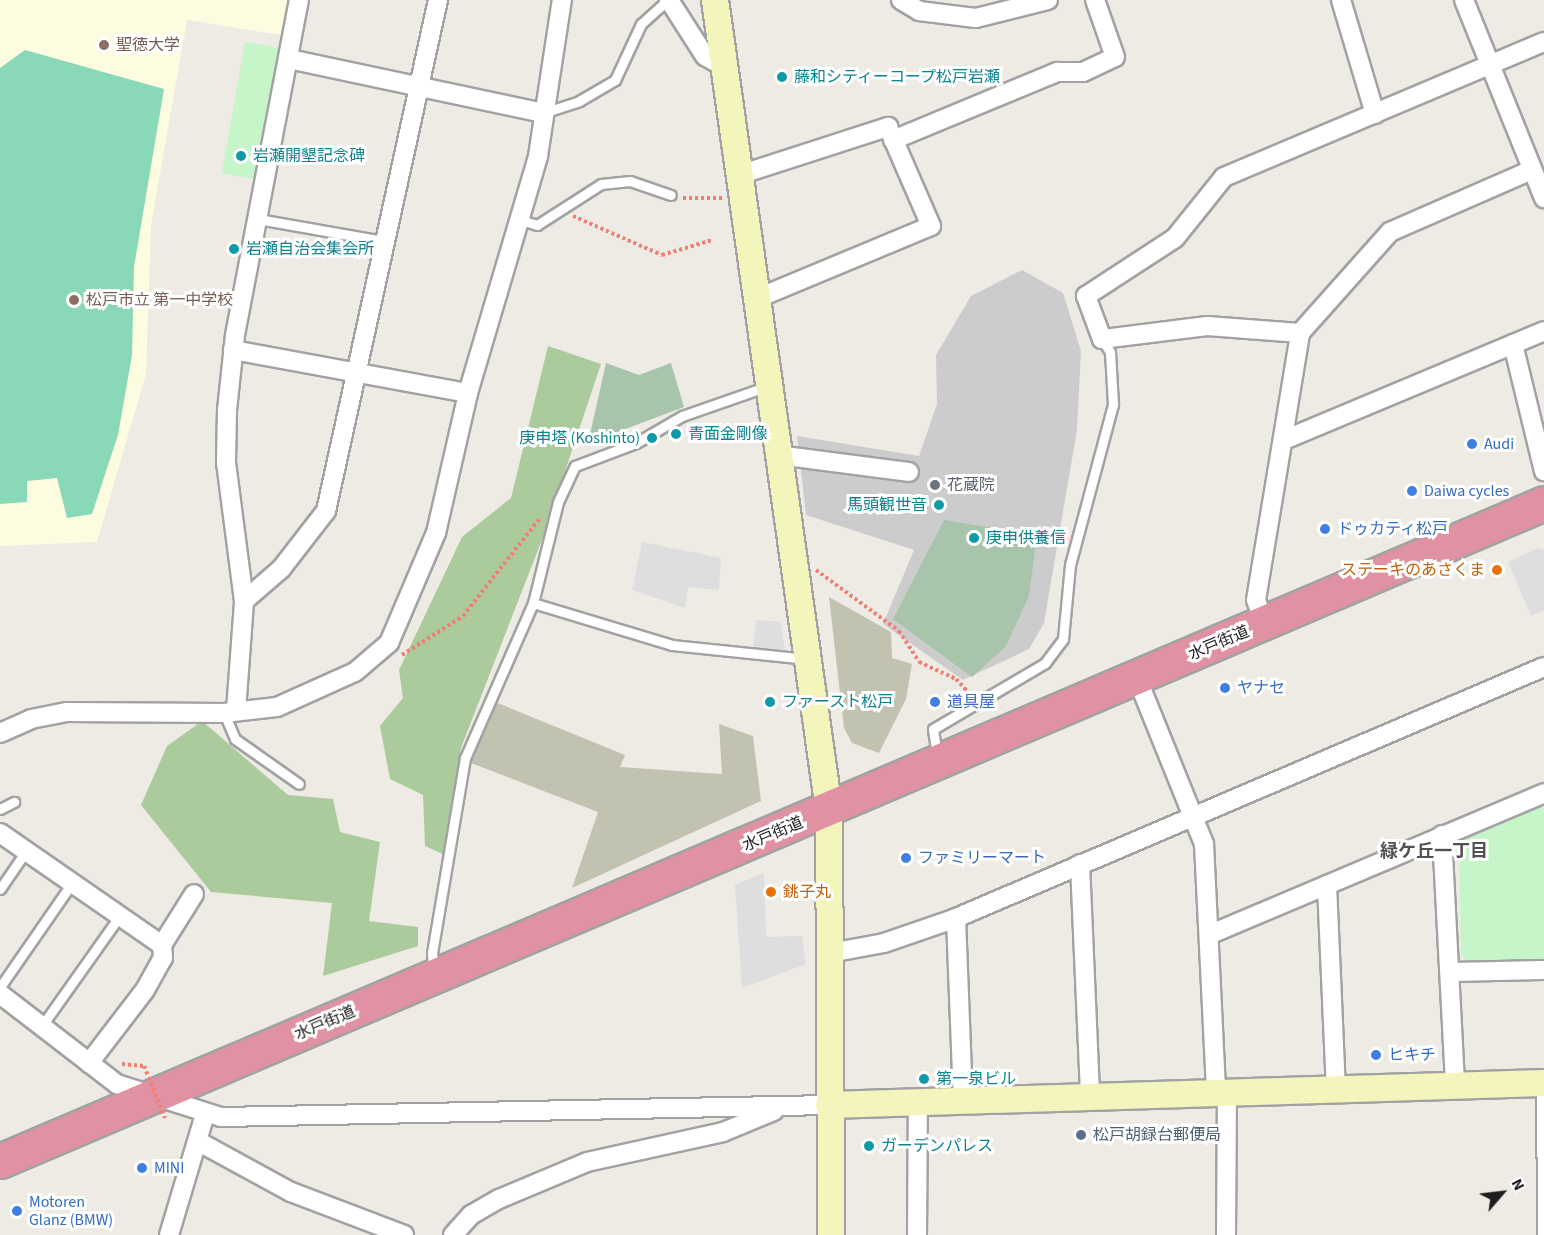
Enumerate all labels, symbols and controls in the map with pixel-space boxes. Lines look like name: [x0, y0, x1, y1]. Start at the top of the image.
place label: 聖徳大学: [116, 35, 180, 55]
marker: 聖徳大学: [97, 38, 111, 52]
place label: 藤和シティーコープ松戸岩瀬: [794, 67, 1002, 87]
marker: 藤和シティーコープ松戸岩瀬: [775, 70, 789, 84]
place label: 岩瀬開墾記念碑: [253, 146, 365, 166]
marker: 岩瀬開墾記念碑: [234, 149, 248, 163]
place label: 岩瀬自治会集会所: [246, 239, 374, 259]
marker: 岩瀬自治会集会所: [227, 242, 241, 256]
place label: 松戸市立 第一中学校: [86, 290, 233, 310]
marker: 松戸市立 第一中学校: [67, 293, 81, 307]
place label: 青面金剛像: [688, 424, 768, 444]
marker: 青面金剛像: [669, 427, 683, 441]
place label: 庚申塔 (Koshinto): [519, 428, 640, 448]
marker: 庚申塔 (Koshinto): [645, 431, 659, 445]
place label: Audi: [1484, 434, 1514, 454]
marker: Audi: [1465, 437, 1479, 451]
place label: 花蔵院: [947, 475, 995, 495]
marker: 花蔵院: [928, 478, 942, 492]
place label: Daiwa cycles: [1424, 481, 1509, 501]
marker: Daiwa cycles: [1405, 484, 1419, 498]
place label: 馬頭観世音: [847, 495, 927, 515]
marker: 馬頭観世音: [932, 498, 946, 512]
place label: ドゥカティ松戸: [1337, 519, 1449, 539]
marker: ドゥカティ松戸: [1318, 522, 1332, 536]
place label: 庚申供養信: [986, 528, 1066, 548]
marker: 庚申供養信: [967, 531, 981, 545]
place label: ステーキのあさくま: [1341, 560, 1485, 580]
marker: ステーキのあさくま: [1490, 563, 1504, 577]
street label: 水戸街道: [1186, 622, 1252, 664]
place label: ヤナセ: [1237, 678, 1285, 698]
marker: ヤナセ: [1218, 681, 1232, 695]
place label: ファースト松戸: [782, 692, 894, 712]
place label: 道具屋: [947, 692, 995, 712]
marker: ファースト松戸: [763, 695, 777, 709]
marker: 道具屋: [928, 695, 942, 709]
street label: 水戸街道: [740, 813, 806, 855]
district label: 緑ケ丘一丁目: [1380, 841, 1488, 863]
place label: ファミリーマート: [918, 848, 1046, 868]
marker: ファミリーマート: [899, 851, 913, 865]
place label: 銚子丸: [783, 882, 831, 902]
marker: 銚子丸: [764, 885, 778, 899]
street label: 水戸街道: [292, 1002, 358, 1044]
place label: ヒキチ: [1388, 1045, 1436, 1065]
marker: ヒキチ: [1369, 1048, 1383, 1062]
place label: 第一泉ビル: [936, 1069, 1016, 1089]
marker: 第一泉ビル: [917, 1072, 931, 1086]
place label: 松戸胡録台郵便局: [1093, 1125, 1221, 1145]
marker: 松戸胡録台郵便局: [1074, 1128, 1088, 1142]
place label: ガーデンパレス: [881, 1136, 993, 1156]
marker: ガーデンパレス: [862, 1139, 876, 1153]
place label: MINI: [154, 1158, 184, 1178]
marker: MINI: [135, 1161, 149, 1175]
north arrow: [1472, 1163, 1532, 1223]
text: N: [1506, 1175, 1530, 1194]
place label: Motoren Glanz (BMW): [29, 1192, 113, 1230]
marker: Motoren Glanz (BMW): [10, 1204, 24, 1218]

